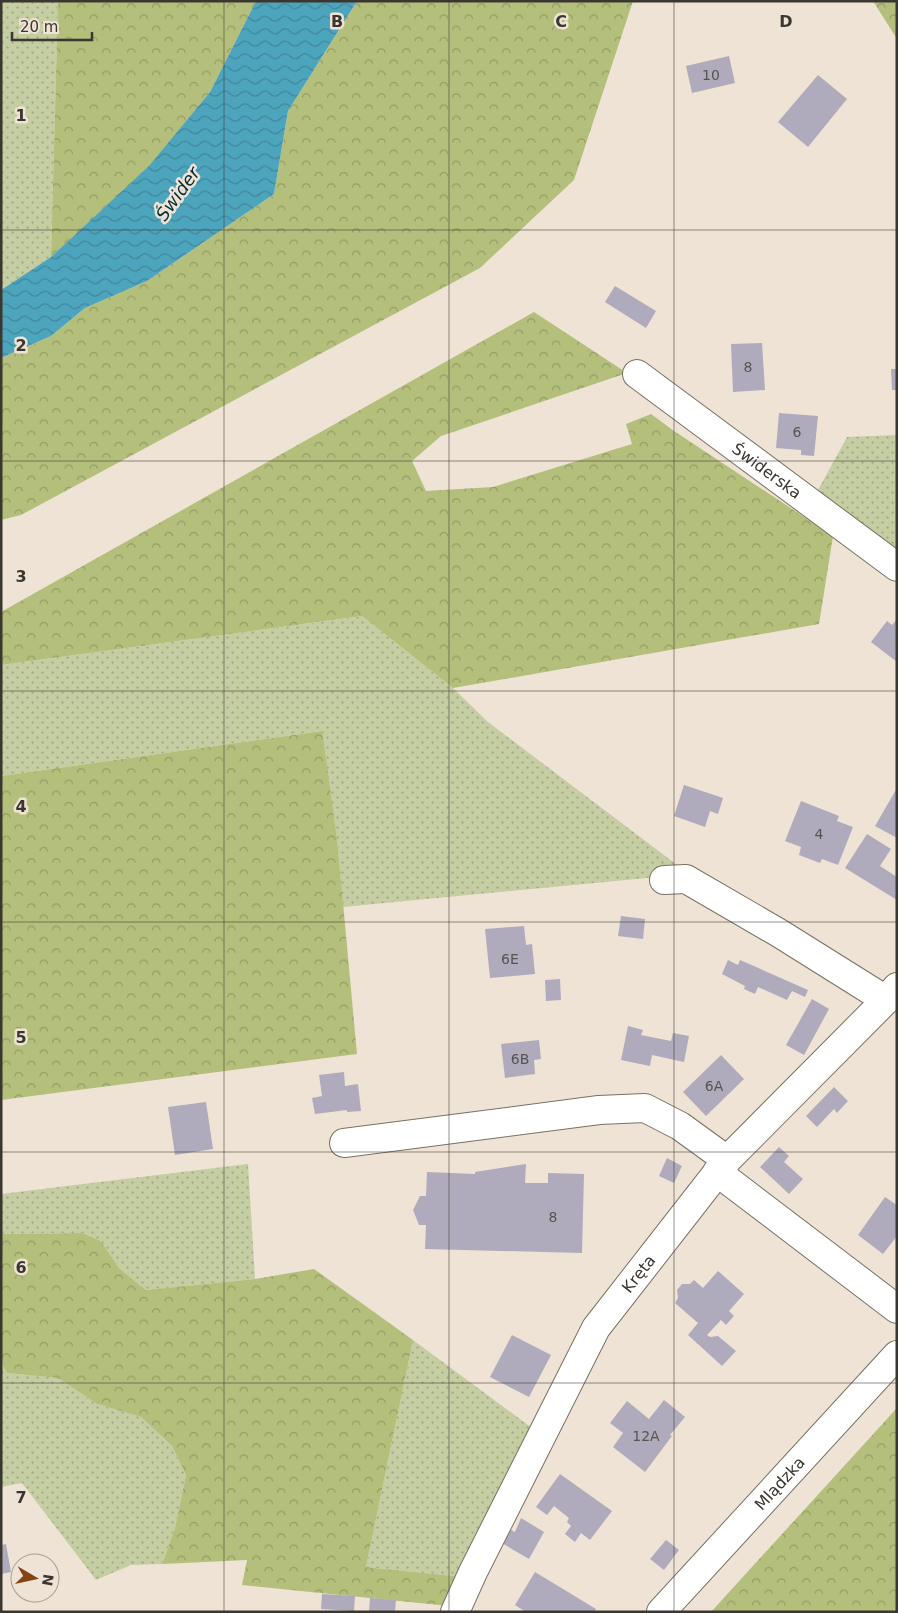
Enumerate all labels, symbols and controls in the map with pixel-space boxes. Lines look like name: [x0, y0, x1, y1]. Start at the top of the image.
scale bar: [12, 10, 92, 42]
text: B: [331, 12, 343, 31]
text: C: [555, 12, 567, 31]
text: D: [779, 12, 793, 31]
text: 20 m: [20, 18, 58, 36]
house number: 10: [702, 67, 720, 83]
text: 1: [15, 106, 27, 125]
water label: Świder: [151, 162, 205, 225]
text: 2: [15, 336, 27, 355]
house number: 8: [744, 359, 752, 375]
house number: 6: [793, 424, 802, 440]
street label: Świderska: [728, 439, 805, 503]
text: 3: [15, 567, 27, 586]
text: 4: [15, 797, 27, 816]
house number: 4: [815, 826, 824, 842]
house number: 6E: [501, 951, 519, 967]
text: 5: [15, 1028, 27, 1047]
house number: 6B: [511, 1051, 529, 1067]
house number: 6A: [705, 1078, 724, 1094]
house number: 8: [549, 1209, 557, 1225]
street label: Kręta: [618, 1251, 659, 1297]
text: 6: [15, 1258, 27, 1277]
house number: 12A: [632, 1428, 660, 1444]
street label: Mlądzka: [751, 1453, 809, 1514]
text: 7: [15, 1488, 27, 1507]
north arrow: [10, 1553, 60, 1603]
text: N: [39, 1573, 57, 1587]

